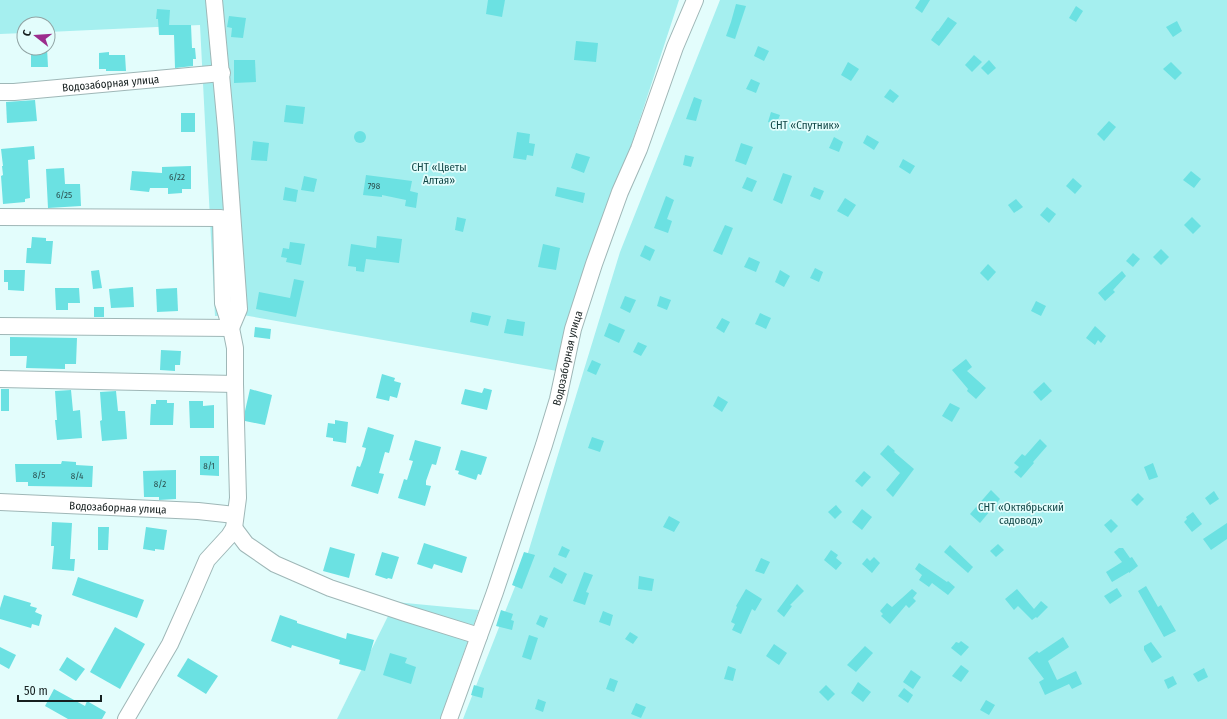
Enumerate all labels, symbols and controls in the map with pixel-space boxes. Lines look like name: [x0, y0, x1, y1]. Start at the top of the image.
north arrow: [16, 16, 56, 56]
text: С: [20, 28, 34, 38]
street label: Водозаборная улица: [62, 72, 160, 94]
park label: СНТ «Спутник»: [770, 119, 840, 132]
park label: СНТ «Цветы Алтая»: [412, 161, 466, 187]
house number: 6/22: [169, 172, 185, 182]
house number: 798: [368, 181, 381, 191]
house number: 6/25: [56, 190, 72, 200]
street label: Водозаборная улица: [550, 309, 585, 407]
house number: 8/1: [203, 461, 215, 471]
house number: 8/5: [33, 470, 45, 480]
house number: 8/4: [71, 471, 84, 481]
house number: 8/2: [154, 479, 166, 489]
street label: Водозаборная улица: [69, 499, 167, 516]
park label: СНТ «Октябрьский садовод»: [978, 501, 1064, 527]
scale bar: [18, 677, 101, 703]
text: 50 m: [24, 684, 48, 698]

